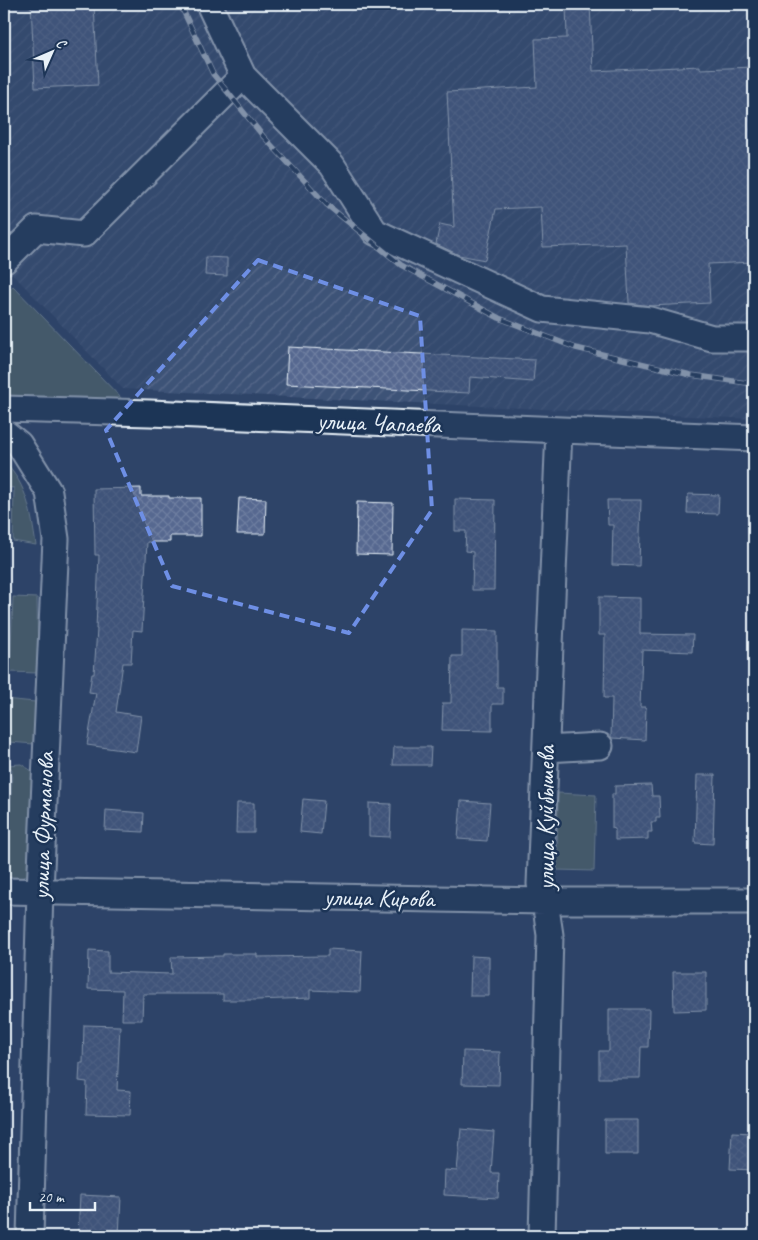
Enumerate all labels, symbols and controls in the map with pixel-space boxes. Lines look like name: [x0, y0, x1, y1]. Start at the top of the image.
north arrow: [28, 28, 78, 78]
text: С: [52, 35, 71, 53]
street label: улица Чапаева: [314, 405, 444, 441]
street label: улица Куйбышева: [530, 744, 562, 892]
street label: улица Фурманова: [24, 749, 62, 903]
street label: улица Кирова: [322, 881, 437, 915]
scale bar: [30, 1180, 95, 1212]
text: 20 m: [38, 1188, 65, 1207]

